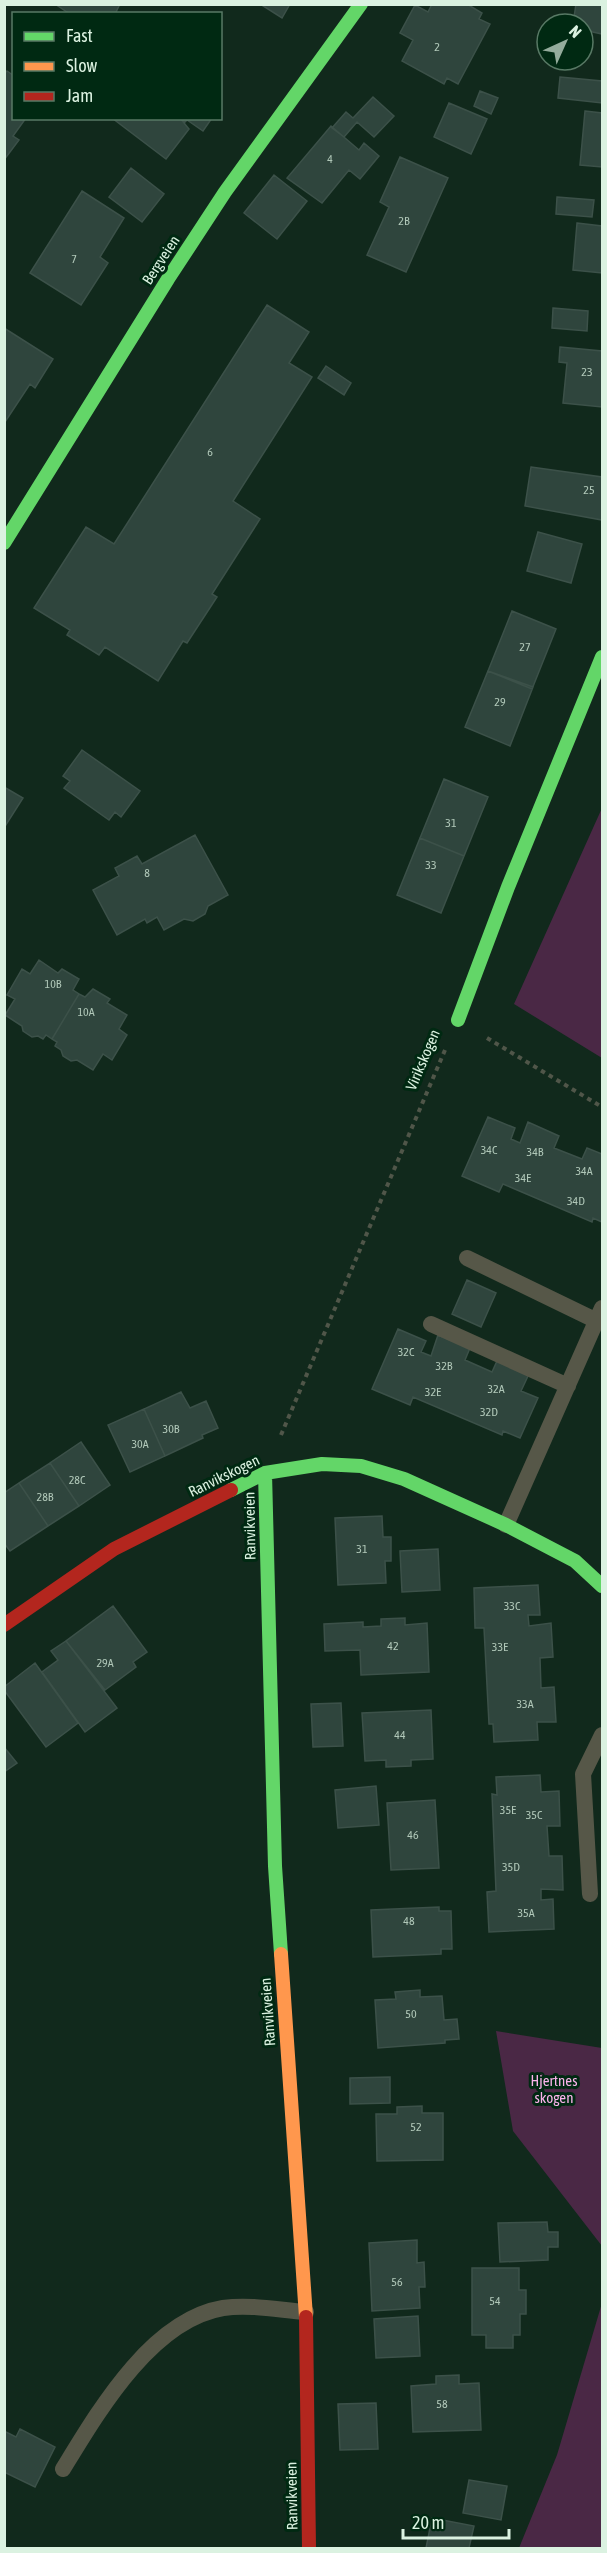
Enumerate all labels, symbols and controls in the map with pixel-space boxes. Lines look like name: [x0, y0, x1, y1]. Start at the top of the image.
legend: [12, 12, 222, 120]
north arrow: [535, 12, 595, 72]
text: N: [566, 22, 585, 41]
text: Fast: [66, 25, 93, 46]
house number: 2: [434, 40, 440, 54]
text: Slow: [66, 55, 97, 76]
text: Jam: [66, 85, 93, 106]
house number: 4: [327, 152, 333, 166]
house number: 2B: [398, 214, 410, 228]
street label: Bergveien: [139, 232, 183, 287]
house number: 7: [71, 252, 77, 266]
house number: 23: [581, 365, 593, 379]
house number: 6: [207, 445, 213, 459]
house number: 25: [583, 483, 595, 497]
house number: 27: [519, 640, 531, 654]
house number: 29: [494, 695, 506, 709]
house number: 31: [445, 816, 457, 830]
house number: 33: [425, 858, 437, 872]
house number: 8: [144, 866, 150, 880]
house number: 10B: [45, 977, 62, 991]
house number: 10A: [77, 1005, 95, 1019]
street label: Virikskogen: [402, 1027, 443, 1093]
house number: 34C: [481, 1143, 498, 1157]
house number: 34B: [527, 1145, 544, 1159]
house number: 34A: [575, 1164, 593, 1178]
house number: 34E: [515, 1171, 531, 1185]
house number: 34D: [567, 1194, 585, 1208]
house number: 32C: [398, 1345, 415, 1359]
house number: 32B: [436, 1359, 453, 1373]
house number: 32A: [487, 1382, 505, 1396]
house number: 32E: [425, 1385, 441, 1399]
house number: 32D: [480, 1405, 498, 1419]
house number: 30B: [163, 1422, 180, 1436]
house number: 30A: [131, 1437, 149, 1451]
street label: Ranvikskogen: [186, 1451, 262, 1500]
house number: 28C: [69, 1473, 86, 1487]
house number: 28B: [37, 1490, 54, 1504]
street label: Ranvikveien: [240, 1492, 259, 1560]
house number: 31: [356, 1542, 368, 1556]
house number: 33C: [504, 1599, 521, 1613]
house number: 42: [387, 1639, 399, 1653]
house number: 33E: [492, 1640, 508, 1654]
house number: 29A: [96, 1656, 114, 1670]
house number: 33A: [516, 1697, 534, 1711]
house number: 44: [394, 1728, 406, 1742]
house number: 35E: [500, 1803, 516, 1817]
house number: 35C: [526, 1808, 543, 1822]
house number: 46: [407, 1828, 419, 1842]
house number: 35D: [502, 1860, 520, 1874]
house number: 35A: [517, 1906, 535, 1920]
house number: 48: [403, 1914, 415, 1928]
street label: Ranvikveien: [257, 1977, 278, 2047]
house number: 50: [405, 2007, 417, 2021]
park label: Hjertnes skogen: [531, 2072, 577, 2106]
house number: 52: [410, 2120, 422, 2134]
house number: 56: [391, 2275, 403, 2289]
house number: 54: [489, 2294, 501, 2308]
house number: 58: [436, 2397, 448, 2411]
street label: Ranvikveien: [282, 2462, 301, 2530]
scale bar: [403, 2502, 510, 2540]
text: 20 m: [412, 2512, 444, 2533]

